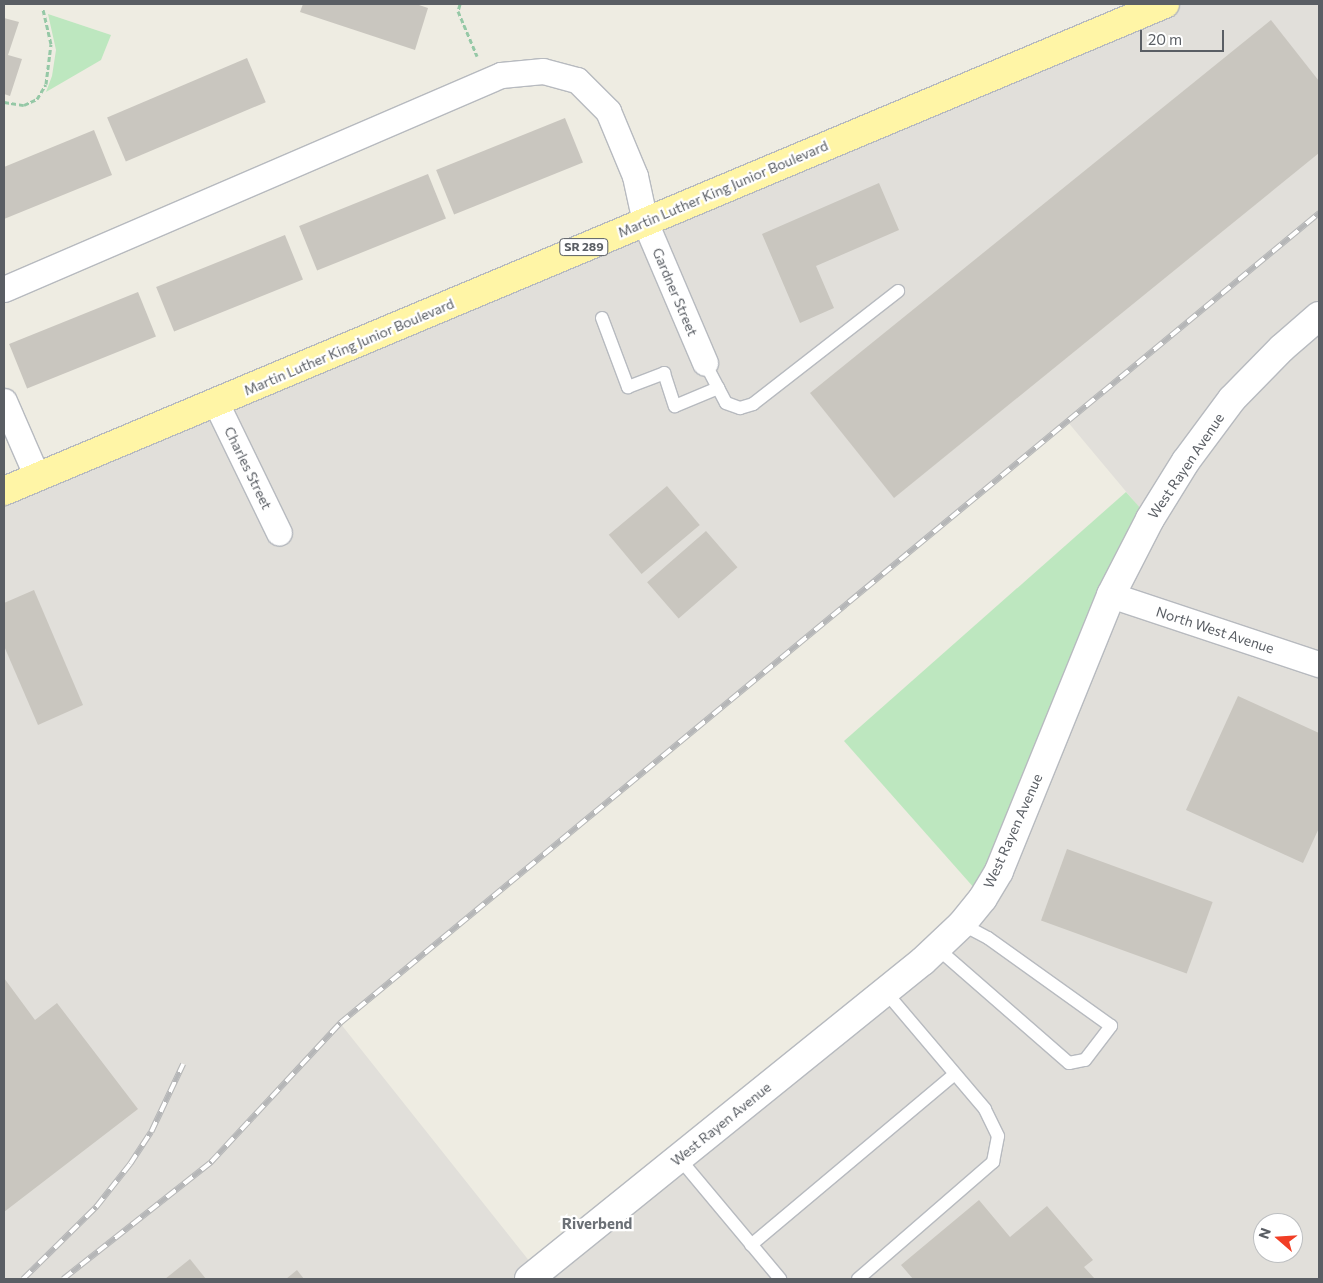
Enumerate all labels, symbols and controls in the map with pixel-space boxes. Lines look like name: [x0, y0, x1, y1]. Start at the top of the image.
scale bar: [1143, 20, 1227, 52]
text: 20 m: [1148, 30, 1182, 48]
street label: Martin Luther King Junior Boulevard: [615, 137, 831, 241]
road number: SR 289: [559, 238, 609, 256]
street label: Gardner Street: [649, 245, 701, 339]
street label: Martin Luther King Junior Boulevard: [241, 295, 457, 399]
street label: West Rayen Avenue: [1144, 410, 1228, 522]
street label: Charles Street: [221, 424, 275, 512]
street label: North West Avenue: [1154, 603, 1276, 657]
street label: West Rayen Avenue: [980, 771, 1046, 891]
street label: West Rayen Avenue: [668, 1079, 774, 1169]
north arrow: [1253, 1213, 1303, 1263]
district label: Riverbend: [562, 1215, 632, 1233]
text: N: [1255, 1226, 1274, 1241]

